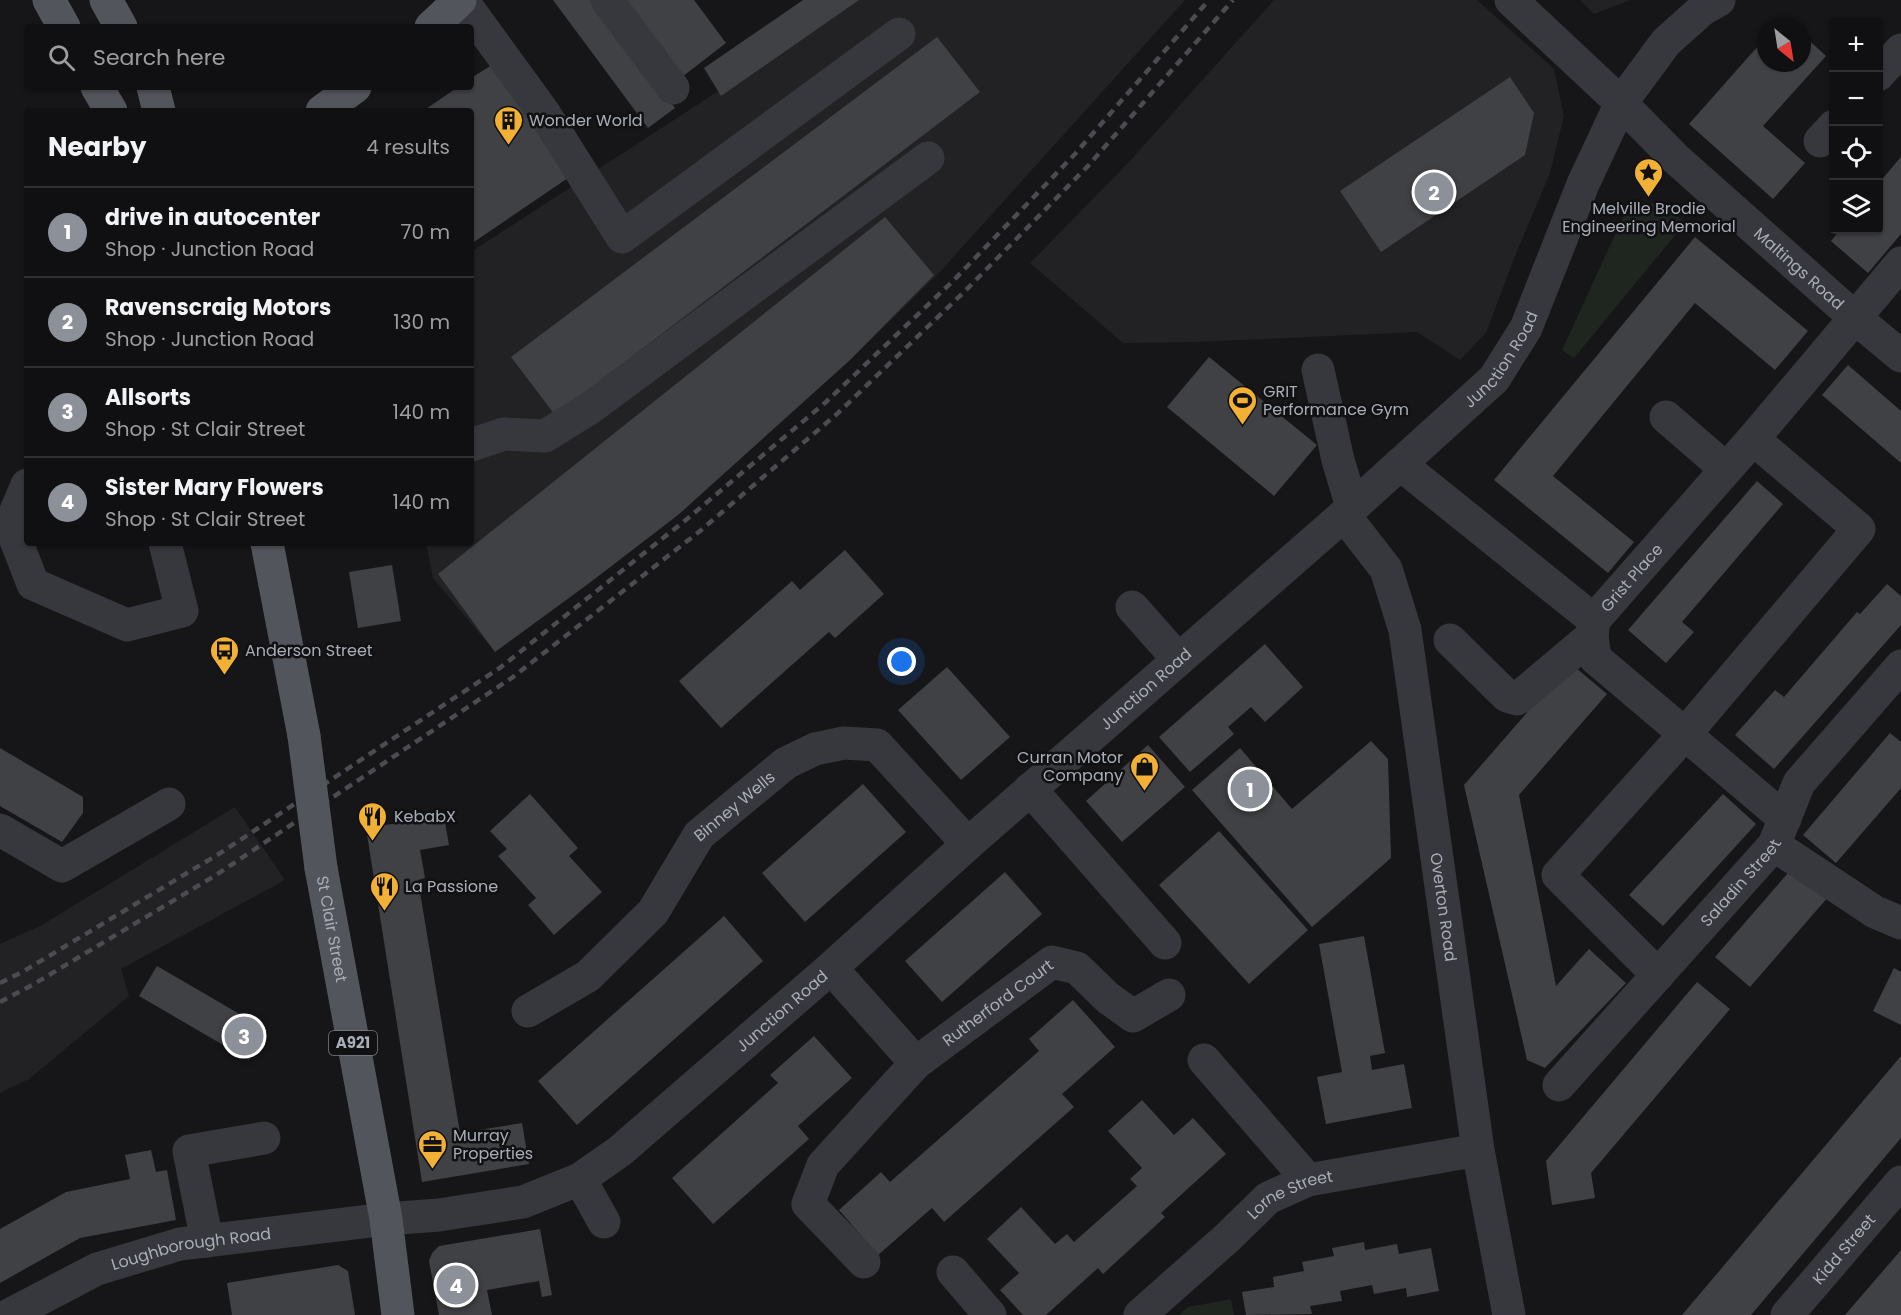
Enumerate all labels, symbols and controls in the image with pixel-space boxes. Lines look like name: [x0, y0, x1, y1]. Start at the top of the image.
north arrow: [1757, 18, 1811, 72]
map controls: [1829, 18, 1883, 234]
button: +: [1829, 18, 1883, 72]
search box: [24, 24, 474, 90]
icon: search: [45, 41, 78, 74]
text: Search here: [93, 42, 226, 73]
button: −: [1829, 72, 1883, 126]
building icon: Wonder World: [492, 104, 524, 146]
place label: Wonder World: [529, 109, 643, 132]
button: locate: [1829, 126, 1883, 180]
text: Nearby: [48, 129, 146, 165]
text: 4 results: [366, 133, 450, 161]
place icon: Melville Brodie Engineering Memorial: [1633, 156, 1665, 198]
pin: 2: [1414, 170, 1454, 214]
button: layers: [1829, 180, 1883, 234]
place label: Melville Brodie Engineering Memorial: [1562, 197, 1736, 238]
text: drive in autocenter: [105, 202, 320, 233]
text: 1: [64, 218, 71, 246]
text: 70 m: [401, 218, 450, 246]
street label: Maltings Road: [1749, 222, 1849, 315]
text: Shop · Junction Road: [105, 235, 314, 263]
text: Ravenscraig Motors: [105, 292, 331, 323]
text: 2: [62, 308, 73, 336]
text: 130 m: [393, 308, 450, 336]
street label: Junction Road: [1459, 308, 1543, 413]
text: Shop · Junction Road: [105, 325, 314, 353]
place label: GRIT Performance Gym: [1263, 380, 1409, 421]
text: Allsorts: [105, 382, 191, 413]
sports icon: GRIT Performance Gym: [1226, 384, 1258, 426]
text: 3: [61, 398, 74, 426]
text: 140 m: [393, 398, 450, 426]
text: Shop · St Clair Street: [105, 415, 305, 443]
text: Sister Mary Flowers: [105, 472, 324, 503]
text: 4: [61, 488, 74, 516]
text: 140 m: [393, 488, 450, 516]
text: Shop · St Clair Street: [105, 505, 305, 533]
street label: Grist Place: [1595, 538, 1668, 617]
bus stop icon: Anderson Street: [208, 634, 240, 676]
place label: Anderson Street: [245, 639, 373, 662]
street label: Junction Road: [1095, 643, 1197, 735]
your location: [887, 647, 916, 676]
place label: Curran Motor Company: [1017, 746, 1123, 787]
shop icon: Curran Motor Company: [1128, 750, 1160, 792]
street label: Binney Wells: [689, 766, 780, 847]
pin: 1: [1230, 766, 1270, 812]
restaurant icon: KebabX: [357, 800, 389, 842]
place label: KebabX: [394, 805, 456, 828]
street label: Saladin Street: [1695, 836, 1787, 932]
street label: Overton Road: [1424, 851, 1462, 963]
restaurant icon: La Passione: [368, 870, 400, 912]
street label: St Clair Street: [311, 874, 353, 984]
place label: La Passione: [405, 875, 498, 898]
street label: Rutherford Court: [938, 954, 1058, 1052]
street label: Junction Road: [731, 965, 833, 1057]
pin: 3: [224, 1014, 264, 1058]
road number: A921: [329, 1031, 377, 1055]
place label: Murray Properties: [453, 1124, 533, 1165]
office icon: Murray Properties: [416, 1128, 448, 1170]
street label: Lorne Street: [1242, 1165, 1335, 1225]
street label: Kidd Street: [1807, 1209, 1881, 1290]
street label: Loughborough Road: [108, 1222, 272, 1276]
pin: 4: [436, 1262, 476, 1308]

